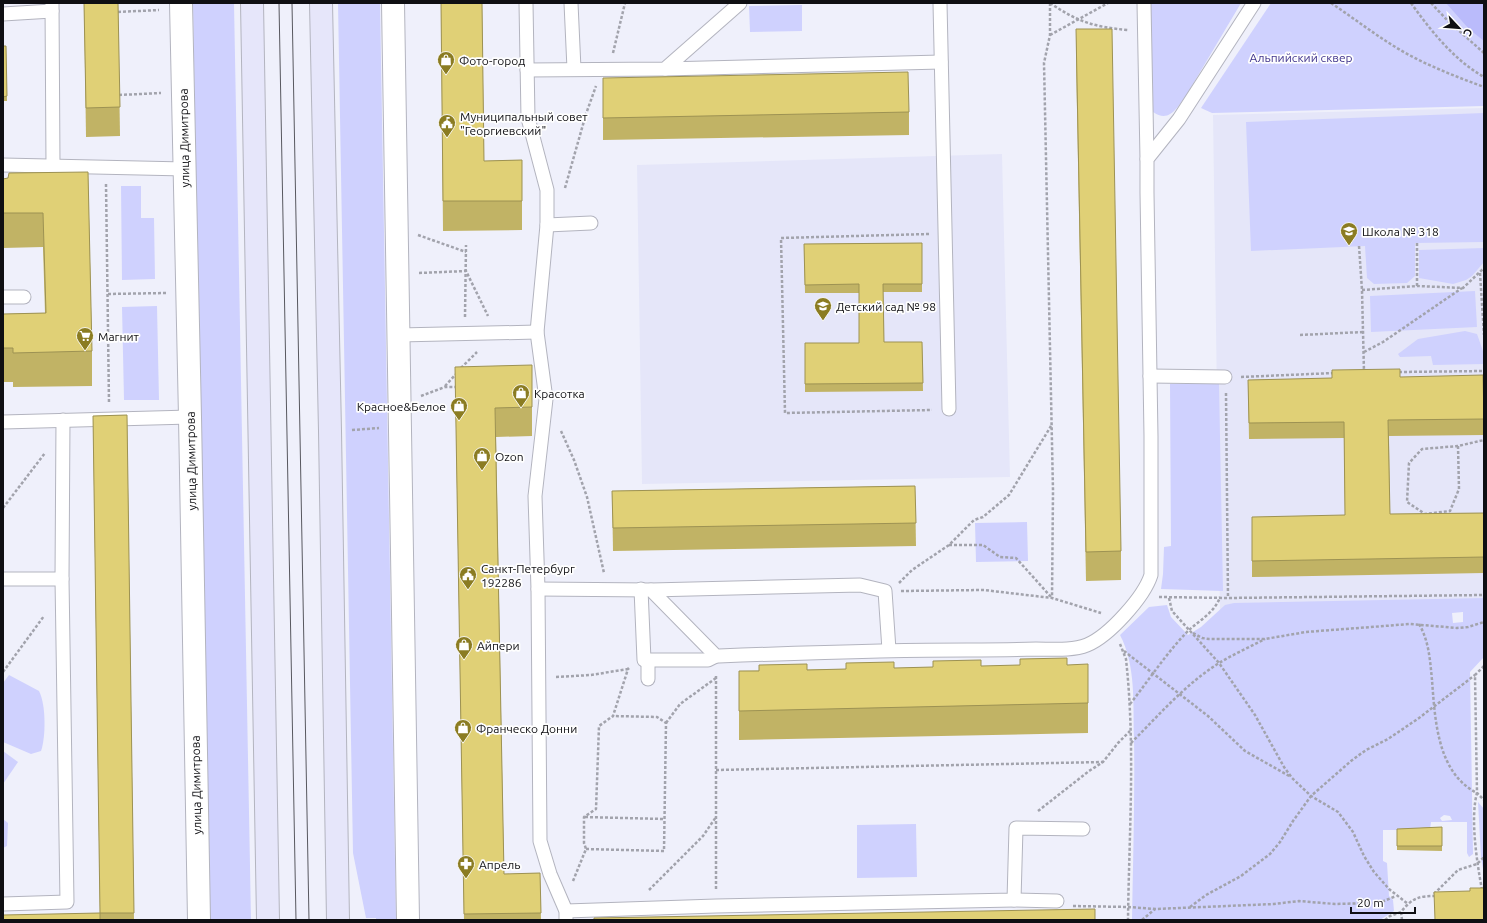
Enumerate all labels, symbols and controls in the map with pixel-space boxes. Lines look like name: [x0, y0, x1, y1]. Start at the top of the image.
north arrow: [1439, 8, 1479, 48]
text: С: [1461, 27, 1475, 38]
shop icon: Фото-город: [436, 50, 456, 75]
park label: Альпийский сквер: [1249, 51, 1353, 64]
place label: Фото-город: [459, 54, 525, 67]
street label: улица Димитрова: [177, 88, 191, 188]
place label: Муниципальный совет "Георгиевский": [460, 110, 588, 137]
public building icon: Муниципальный совет "Георгиевский": [437, 113, 457, 138]
school or university icon: Школа № 318: [1339, 221, 1359, 246]
place label: Школа № 318: [1362, 225, 1439, 238]
school or university icon: Детский сад № 98: [813, 296, 833, 321]
place label: Детский сад № 98: [836, 300, 936, 313]
supermarket icon: Магнит: [75, 326, 95, 351]
place label: Магнит: [98, 330, 140, 343]
shop icon: Красотка: [511, 383, 531, 408]
place label: Красотка: [534, 387, 585, 400]
shop icon: Красное&Белое: [449, 396, 469, 421]
place label: Красное&Белое: [357, 400, 446, 413]
street label: улица Димитрова: [184, 411, 198, 511]
shop icon: Ozon: [472, 446, 492, 471]
place label: Ozon: [495, 450, 524, 463]
place label: Санкт-Петербург 192286: [481, 562, 575, 589]
public building icon: Санкт-Петербург 192286: [458, 565, 478, 590]
shop icon: Айпери: [454, 635, 474, 660]
place label: Айпери: [477, 639, 520, 652]
shop icon: Франческо Донни: [453, 718, 473, 743]
place label: Франческо Донни: [476, 722, 577, 735]
street label: улица Димитрова: [189, 735, 203, 835]
pharmacy icon: Апрель: [456, 854, 476, 879]
place label: Апрель: [479, 858, 521, 871]
scale bar: [1351, 889, 1415, 915]
text: 20 m: [1357, 896, 1384, 909]

